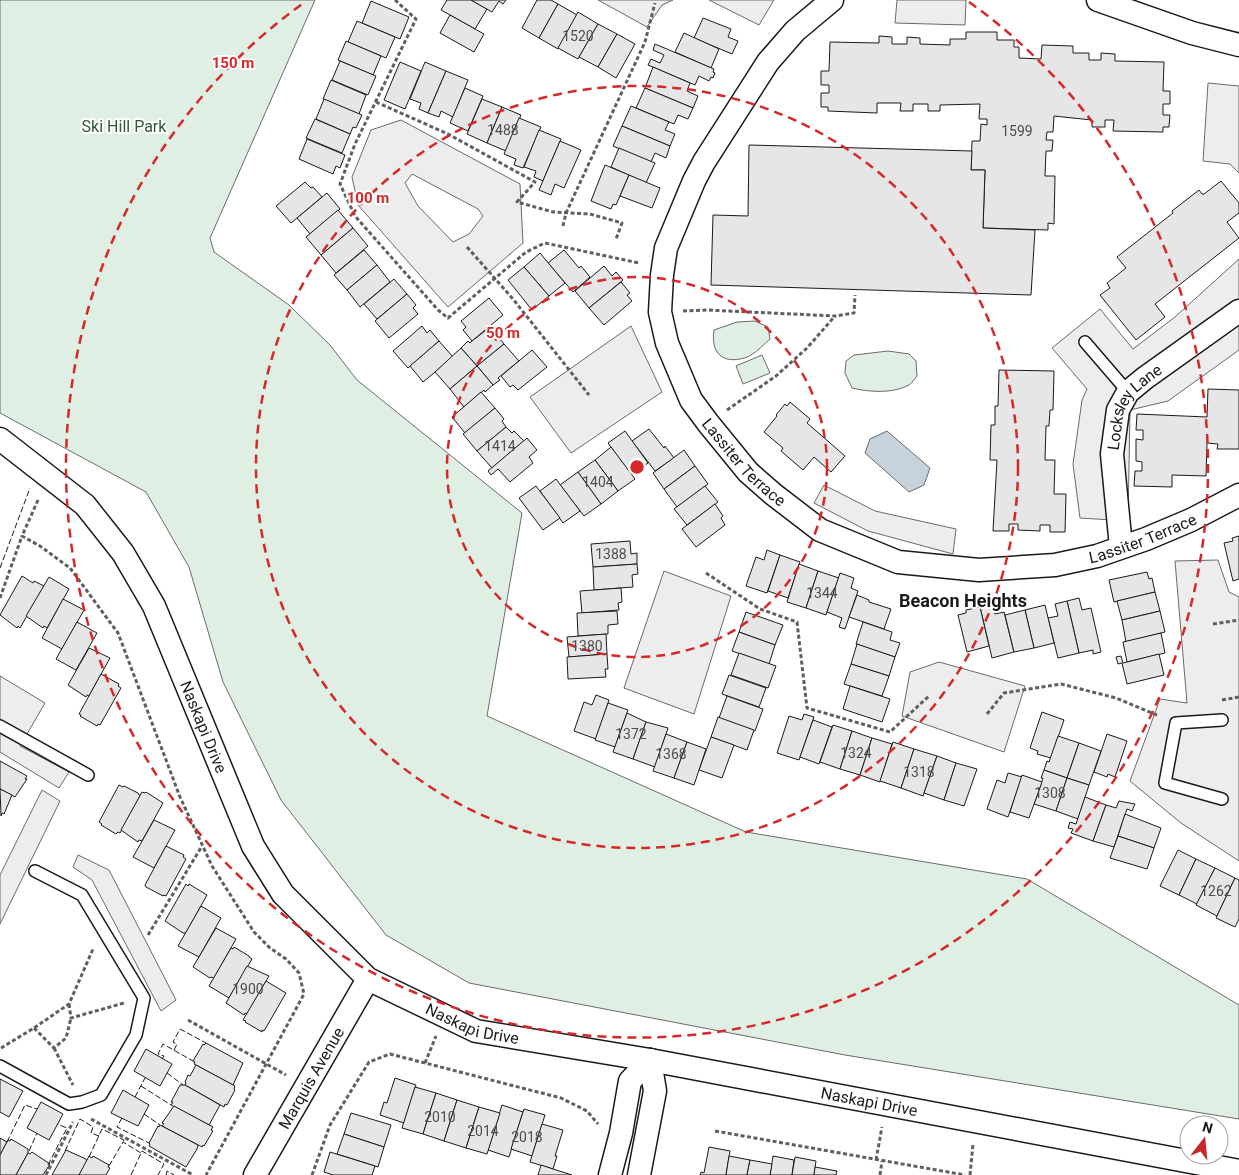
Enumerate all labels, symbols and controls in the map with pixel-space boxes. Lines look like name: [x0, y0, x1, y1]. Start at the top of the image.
house number: 1520: [562, 28, 594, 44]
text: 150 m: [212, 54, 254, 72]
park label: Ski Hill Park: [82, 117, 167, 136]
house number: 1488: [487, 122, 519, 138]
house number: 1599: [1001, 123, 1033, 139]
text: 100 m: [347, 189, 389, 207]
text: 50 m: [486, 324, 520, 342]
street label: Locksley Lane: [1103, 360, 1165, 451]
street label: Lassiter Terrace: [698, 414, 790, 510]
house number: 1414: [484, 438, 516, 454]
centre of rings: [628, 458, 646, 476]
house number: 1404: [582, 474, 614, 490]
street label: Lassiter Terrace: [1087, 509, 1200, 567]
house number: 1388: [595, 546, 627, 562]
house number: 1344: [806, 585, 838, 601]
district label: Beacon Heights: [899, 590, 1027, 611]
house number: 1380: [571, 638, 603, 654]
street label: Naskapi Drive: [176, 678, 231, 776]
house number: 1372: [615, 726, 647, 742]
house number: 1324: [840, 745, 872, 761]
house number: 1368: [655, 746, 687, 762]
house number: 1318: [903, 764, 935, 780]
house number: 1308: [1034, 785, 1066, 801]
house number: 1262: [1200, 883, 1232, 899]
house number: 1900: [232, 981, 264, 997]
street label: Naskapi Drive: [423, 999, 520, 1048]
street label: Marquis Avenue: [274, 1024, 348, 1132]
street label: Naskapi Drive: [819, 1083, 919, 1120]
house number: 2010: [424, 1109, 456, 1125]
north arrow: [1179, 1115, 1229, 1165]
text: N: [1201, 1118, 1215, 1137]
house number: 2014: [467, 1123, 499, 1139]
house number: 2018: [511, 1129, 543, 1145]

